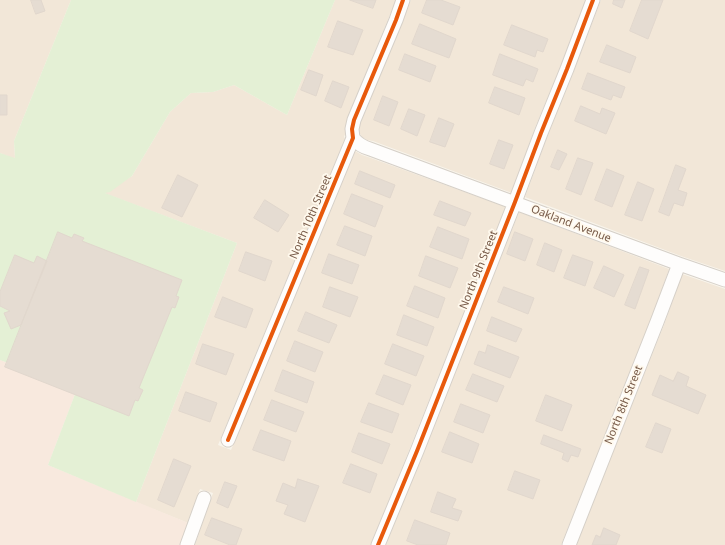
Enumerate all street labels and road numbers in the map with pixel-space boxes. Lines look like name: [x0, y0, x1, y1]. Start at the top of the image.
street label: North 10th Street: [287, 173, 335, 261]
street label: Oakland Avenue: [529, 203, 613, 245]
street label: North 9th Street: [457, 229, 501, 311]
street label: North 8th Street: [602, 364, 646, 446]

